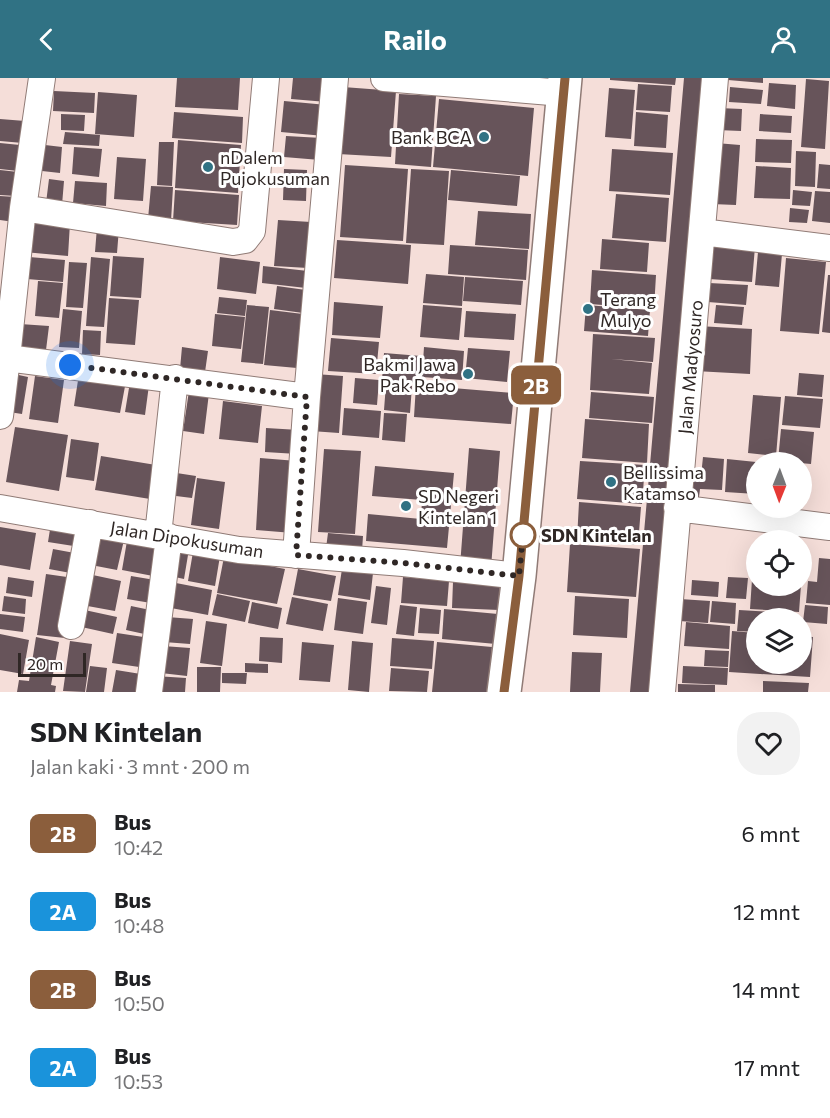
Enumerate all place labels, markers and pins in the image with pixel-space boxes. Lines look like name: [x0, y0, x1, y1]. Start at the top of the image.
place label: Bank BCA: [391, 126, 472, 148]
marker: Bank BCA: [477, 130, 491, 144]
place label: nDalem Pujokusuman: [220, 146, 330, 189]
marker: nDalem Pujokusuman: [201, 160, 215, 174]
place label: Terang Mulyo: [600, 288, 656, 331]
marker: Terang Mulyo: [581, 302, 595, 316]
place label: Bakmi Jawa Pak Rebo: [363, 353, 456, 396]
marker: Bakmi Jawa Pak Rebo: [461, 367, 475, 381]
place label: Bellissima Katamso: [623, 461, 704, 504]
marker: Bellissima Katamso: [604, 475, 618, 489]
place label: SD Negeri Kintelan 1: [418, 485, 499, 528]
marker: SD Negeri Kintelan 1: [399, 499, 413, 513]
marker: SDN Kintelan: [510, 522, 536, 548]
place label: SDN Kintelan: [541, 524, 652, 546]

